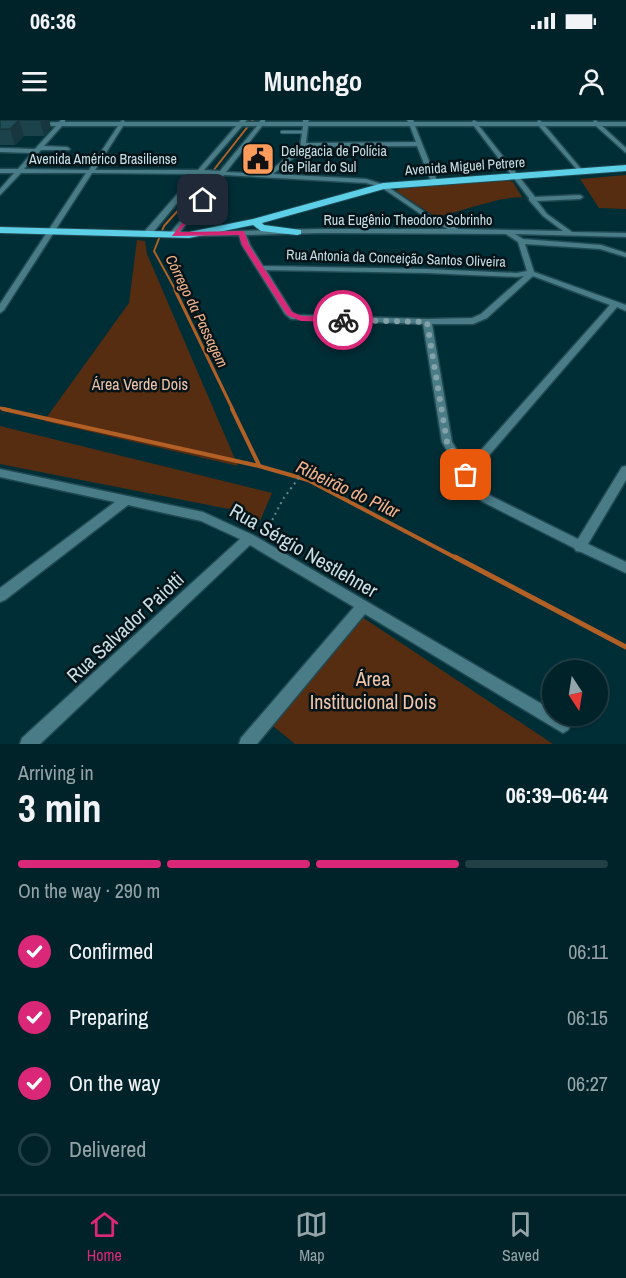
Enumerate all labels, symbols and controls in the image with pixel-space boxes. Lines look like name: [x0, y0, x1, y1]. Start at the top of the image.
text: 06:36: [30, 6, 76, 36]
text: Munchgo: [264, 63, 362, 99]
icon: menu: [18, 65, 51, 98]
icon: person: [575, 65, 608, 98]
public building icon: Delegacia de Polícia de Pilar do Sul: [240, 141, 276, 177]
place label: Delegacia de Polícia de Pilar do Sul: [281, 142, 388, 176]
street label: Avenida Américo Brasiliense: [28, 150, 177, 168]
street label: Avenida Miguel Petrere: [403, 153, 526, 179]
pin: [177, 174, 228, 225]
icon: home: [186, 183, 219, 216]
street label: Rua Eugênio Theodoro Sobrinho: [324, 211, 492, 229]
street label: Rua Antonia da Conceição Santos Oliveira: [286, 245, 507, 271]
water label: Córrego da Passagem: [161, 251, 233, 371]
courier: [313, 290, 373, 350]
icon: bike: [327, 304, 360, 337]
park label: Área Verde Dois: [91, 373, 188, 395]
pin: [440, 449, 491, 500]
water label: Ribeirão do Pilar: [292, 454, 405, 524]
icon: bag: [449, 458, 482, 491]
street label: Rua Sérgio Nestlehner: [225, 497, 383, 604]
street label: Rua Salvador Paiotti: [60, 566, 190, 688]
north arrow: [542, 660, 608, 726]
map controls: [542, 660, 608, 726]
park label: Área Institucional Dois: [310, 665, 436, 715]
text: Arriving in: [18, 759, 94, 786]
text: 06:39–06:44: [506, 780, 608, 810]
text: 3 min: [18, 782, 102, 834]
text: On the way · 290 m: [18, 877, 160, 904]
icon: check: [18, 935, 51, 968]
text: Confirmed: [69, 936, 153, 966]
text: 06:11: [568, 938, 608, 965]
icon: check: [18, 1001, 51, 1034]
text: Preparing: [69, 1002, 148, 1032]
text: 06:15: [567, 1004, 608, 1031]
icon: check: [18, 1067, 51, 1100]
text: On the way: [69, 1068, 160, 1098]
text: 06:27: [567, 1070, 608, 1097]
text: Delivered: [69, 1134, 146, 1164]
tab: Home: [87, 1208, 122, 1266]
tab: Map: [295, 1208, 328, 1266]
tab: Saved: [502, 1208, 539, 1266]

